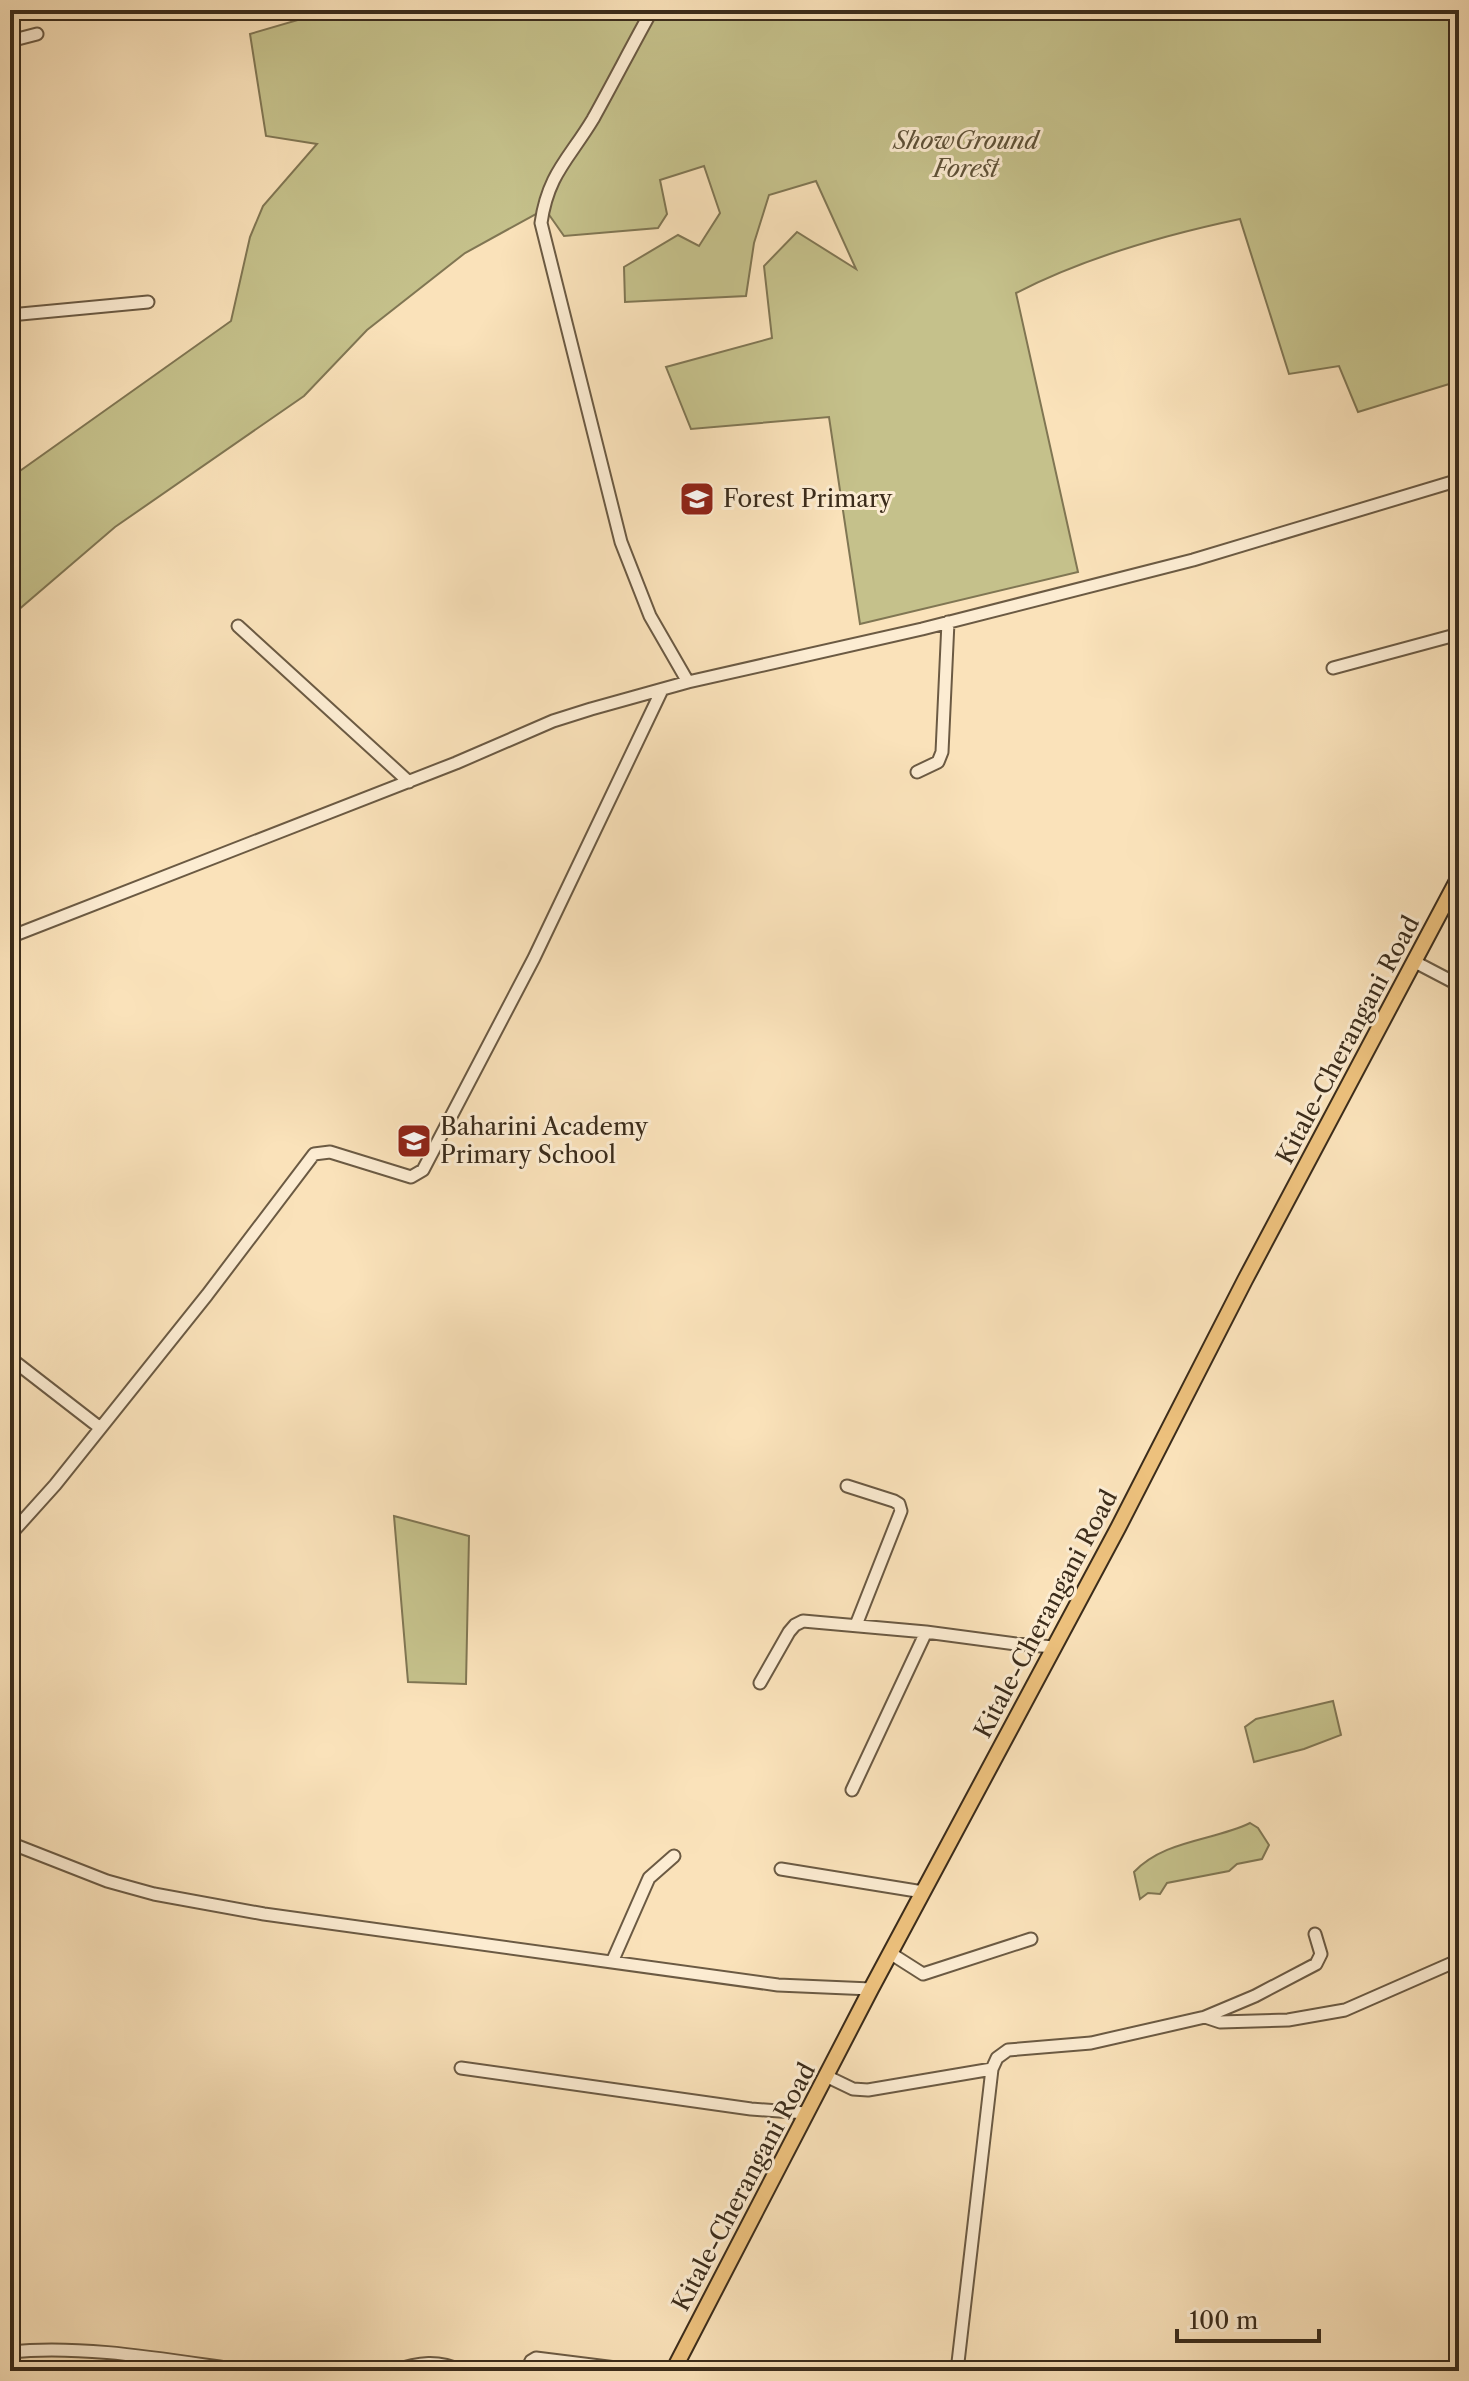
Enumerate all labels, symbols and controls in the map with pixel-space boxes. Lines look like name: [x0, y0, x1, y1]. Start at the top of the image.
park label: ShowGround Forest: [891, 126, 1041, 183]
school or university icon: Forest Primary: [678, 480, 716, 518]
place label: Forest Primary: [723, 484, 893, 513]
street label: Kitale-Cherangani Road: [1270, 911, 1425, 1169]
place label: Baharini Academy Primary School: [440, 1112, 649, 1169]
school or university icon: Baharini Academy Primary School: [395, 1122, 433, 1160]
street label: Kitale-Cherangani Road: [968, 1485, 1123, 1743]
street label: Kitale-Cherangani Road: [666, 2058, 821, 2316]
scale bar: [1177, 2293, 1319, 2343]
text: 100 m: [1189, 2306, 1258, 2335]

